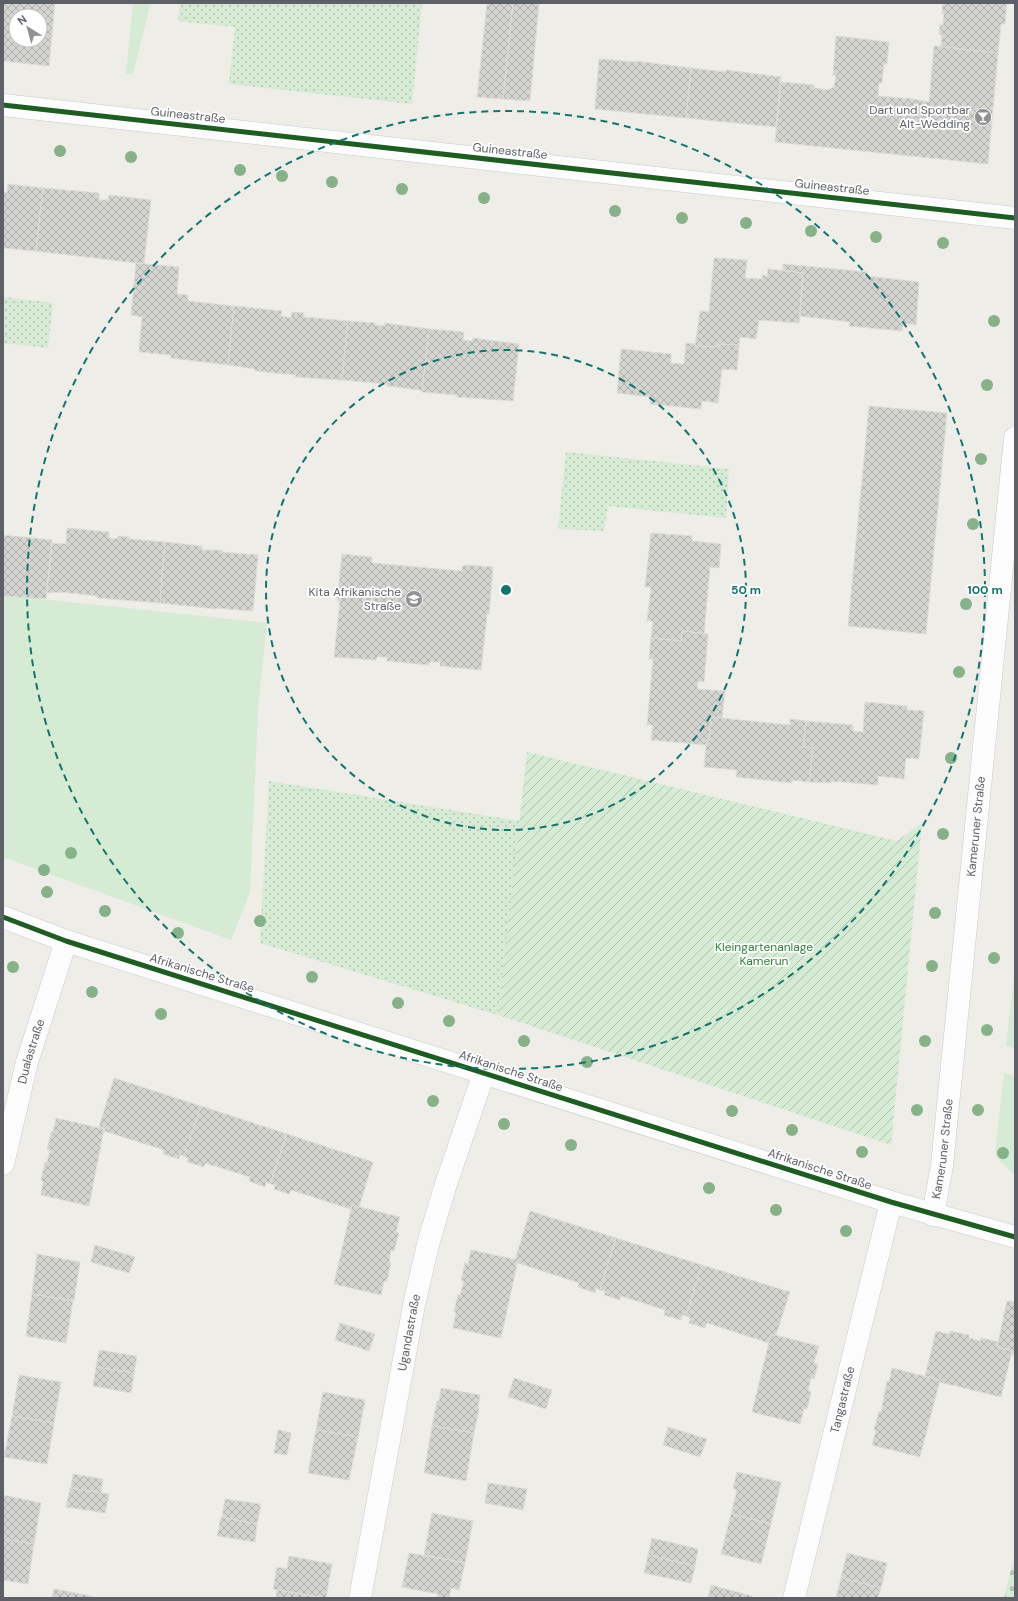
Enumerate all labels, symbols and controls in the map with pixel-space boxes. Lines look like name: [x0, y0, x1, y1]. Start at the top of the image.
north arrow: [8, 8, 48, 48]
text: N: [15, 12, 29, 28]
place label: Dart und Sportbar Alt-Wedding: [869, 102, 971, 132]
street label: Guineastraße: [150, 103, 226, 127]
bar icon: Dart und Sportbar Alt-Wedding: [973, 107, 993, 127]
street label: Guineastraße: [472, 139, 548, 163]
street label: Guineastraße: [794, 175, 870, 199]
text: 50 m: [731, 582, 761, 598]
text: 100 m: [967, 582, 1003, 598]
centre of rings: [499, 583, 513, 597]
place label: Kita Afrikanische Straße: [309, 584, 401, 614]
school or university icon: Kita Afrikanische Straße: [404, 589, 424, 609]
street label: Kameruner Straße: [963, 775, 989, 877]
park label: Kleingartenanlage Kamerun: [715, 939, 813, 969]
street label: Afrikanische Straße: [148, 949, 256, 997]
street label: Dualastraße: [14, 1017, 48, 1086]
street label: Afrikanische Straße: [457, 1047, 565, 1095]
street label: Kameruner Straße: [928, 1098, 957, 1200]
street label: Afrikanische Straße: [766, 1145, 874, 1193]
street label: Ugandastraße: [394, 1292, 424, 1372]
street label: Tangastraße: [827, 1364, 859, 1435]

